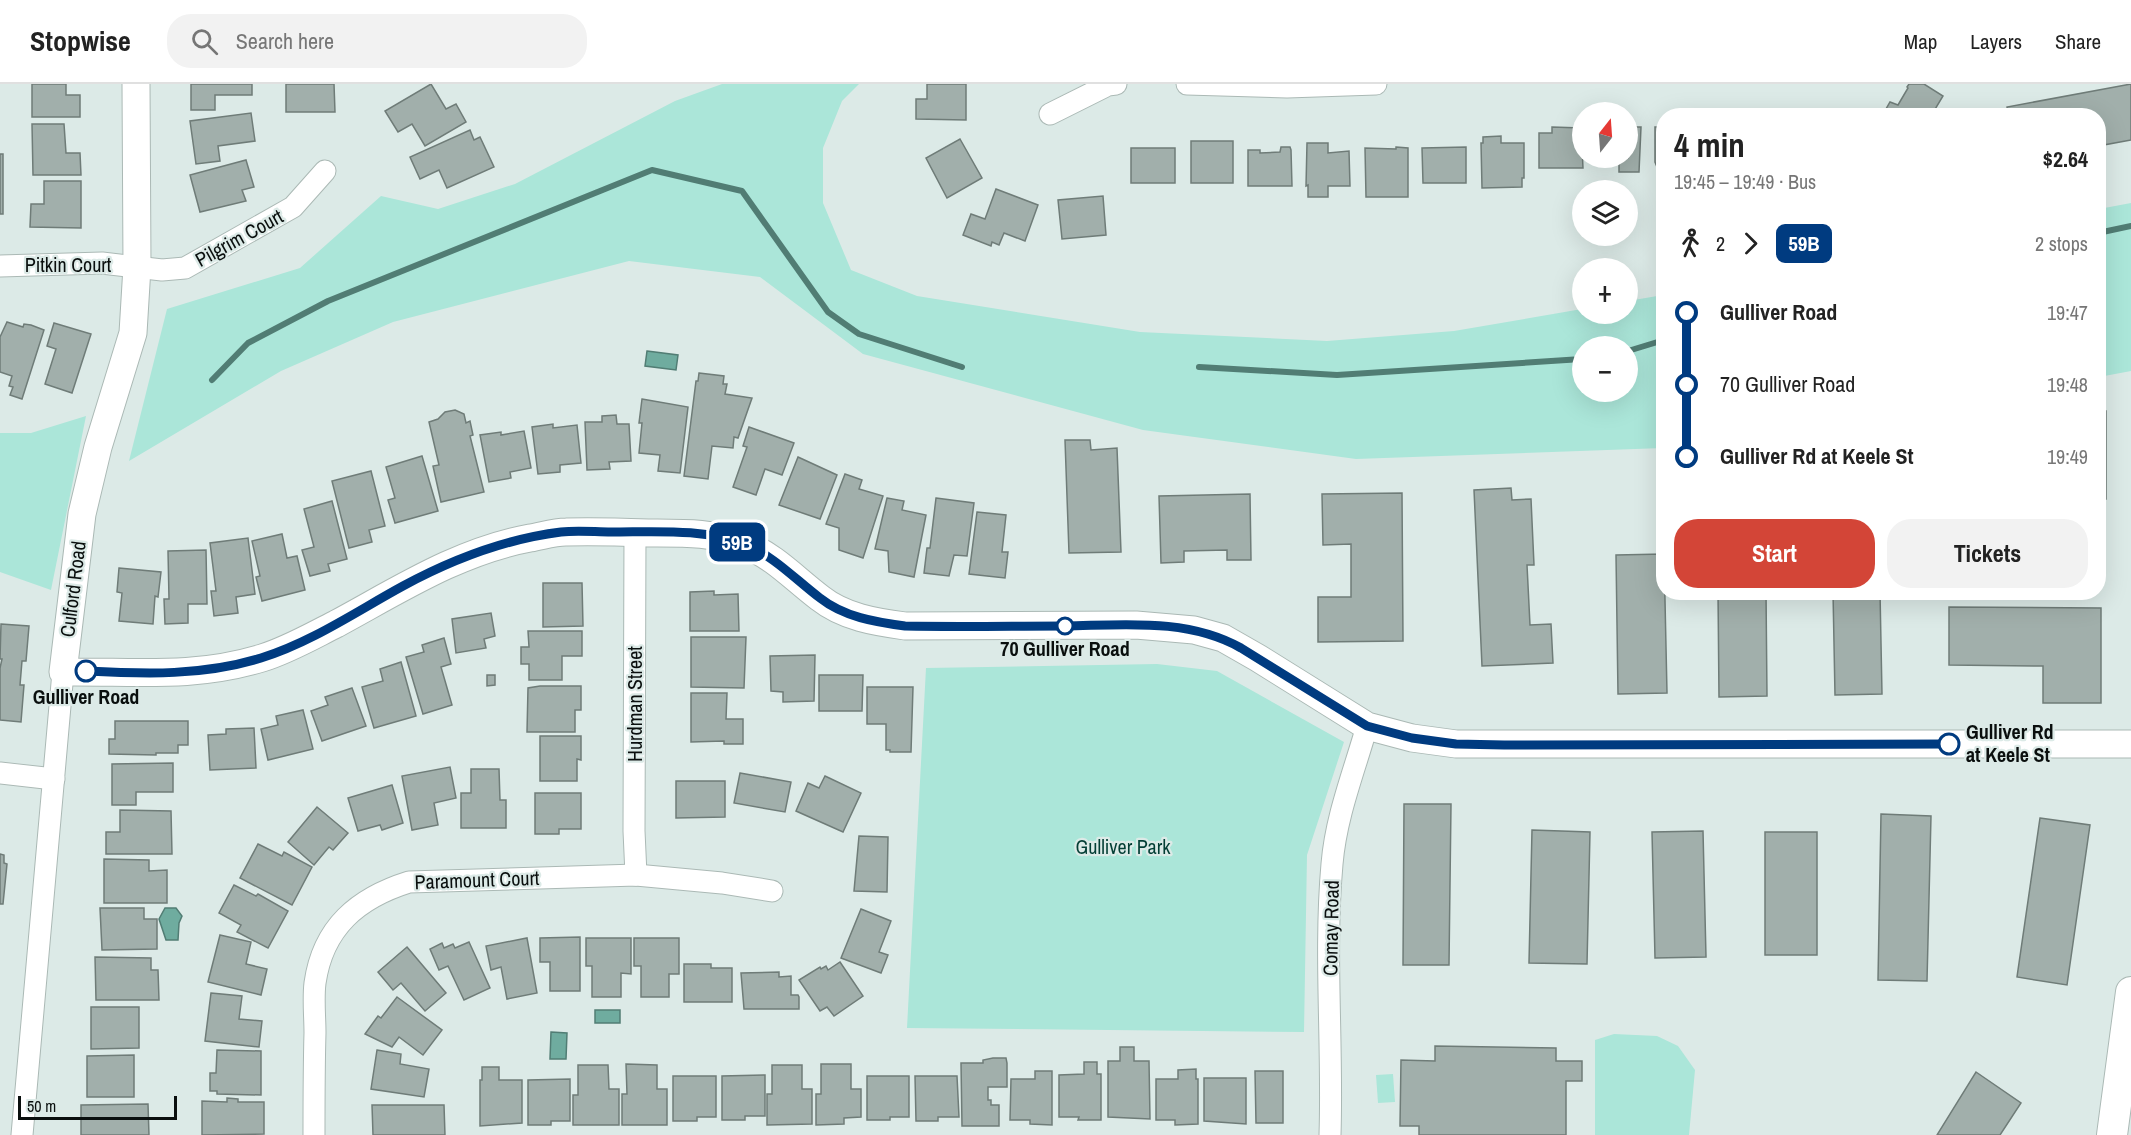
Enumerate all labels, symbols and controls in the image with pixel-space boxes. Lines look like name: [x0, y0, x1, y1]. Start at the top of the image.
search box: [167, 14, 587, 68]
text: Stopwise: [30, 22, 131, 60]
icon: search: [188, 25, 221, 58]
text: Search here: [236, 26, 334, 56]
text: Map: [1904, 27, 1937, 56]
text: Layers: [1970, 27, 2022, 56]
text: Share: [2055, 27, 2101, 56]
north arrow: [1572, 102, 1638, 168]
map controls: [1572, 102, 1638, 402]
text: 4 min: [1674, 123, 1745, 167]
text: $2.64: [2043, 144, 2088, 174]
text: 19:45 – 19:49 · Bus: [1674, 168, 1816, 195]
button: layers: [1572, 180, 1638, 246]
street label: Pilgrim Court: [190, 202, 288, 273]
icon: walk: [1674, 227, 1707, 260]
icon: forward: [1734, 227, 1767, 260]
text: 59B: [1788, 229, 1820, 258]
text: 2: [1716, 230, 1725, 257]
text: 2 stops: [2035, 230, 2088, 257]
street label: Pitkin Court: [25, 251, 112, 278]
button: +: [1572, 258, 1638, 324]
text: Gulliver Road: [1720, 297, 1837, 327]
text: 19:47: [2047, 299, 2088, 326]
button: −: [1572, 336, 1638, 402]
text: 70 Gulliver Road: [1720, 369, 1855, 399]
text: 19:48: [2047, 371, 2088, 398]
text: Gulliver Rd at Keele St: [1720, 441, 1914, 471]
text: 19:49: [2047, 443, 2088, 470]
button: Start: [1674, 519, 1875, 588]
button: Tickets: [1887, 519, 2088, 588]
line badge: 59B: [702, 522, 771, 562]
text: 59B: [721, 528, 753, 557]
street label: Culford Road: [53, 539, 92, 639]
marker: 70 Gulliver Road: [1056, 617, 1074, 635]
place label: 70 Gulliver Road: [1000, 635, 1130, 662]
street label: Hurdman Street: [621, 646, 648, 762]
marker: Gulliver Road: [75, 660, 97, 682]
place label: Gulliver Road: [33, 683, 139, 710]
place label: Gulliver Rd at Keele St: [1966, 718, 2054, 768]
marker: Gulliver Rd at Keele St: [1938, 733, 1960, 755]
park label: Gulliver Park: [1076, 833, 1171, 860]
street label: Paramount Court: [414, 864, 540, 895]
street label: Comay Road: [1316, 880, 1345, 976]
scale bar: [18, 1093, 177, 1120]
text: 50 m: [27, 1095, 56, 1117]

